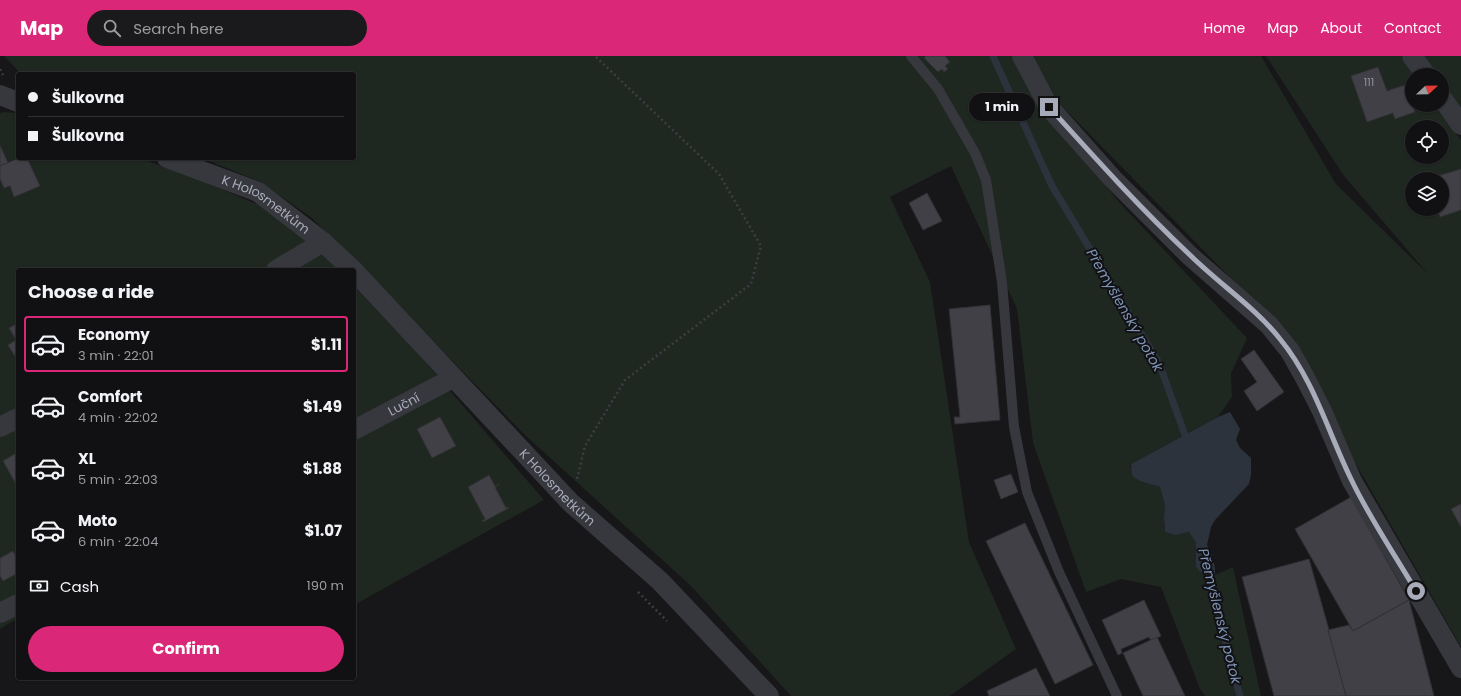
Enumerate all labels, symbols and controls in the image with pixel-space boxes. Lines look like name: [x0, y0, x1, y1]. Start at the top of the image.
search box: [87, 10, 367, 46]
text: Map: [20, 15, 63, 42]
icon: search: [101, 17, 123, 39]
text: Search here: [133, 18, 224, 39]
text: Home: [1203, 18, 1245, 38]
text: Map: [1267, 18, 1298, 38]
text: About: [1320, 18, 1362, 38]
text: Contact: [1384, 18, 1441, 38]
north arrow: [1405, 68, 1449, 112]
map controls: [1405, 68, 1449, 216]
house number: 111: [1364, 74, 1374, 90]
text: Šulkovna: [52, 87, 124, 108]
callout: 1 min: [969, 93, 1035, 121]
text: 1 min: [985, 97, 1019, 116]
route end: [1040, 98, 1058, 116]
button: locate: [1405, 120, 1449, 164]
text: Šulkovna: [52, 125, 124, 146]
street label: K Holosmetkům: [219, 170, 314, 239]
button: layers: [1405, 172, 1449, 216]
water label: Přemyšlenský potok: [1082, 245, 1169, 376]
text: Choose a ride: [28, 279, 154, 304]
text: Economy: [78, 324, 150, 345]
icon: car: [30, 326, 66, 362]
text: $1.11: [311, 334, 342, 355]
text: 3 min · 22:01: [78, 346, 154, 365]
text: Comfort: [78, 386, 142, 407]
icon: car: [30, 388, 66, 424]
street label: Luční: [385, 388, 423, 421]
text: $1.49: [303, 396, 342, 417]
text: 4 min · 22:02: [78, 408, 158, 427]
street label: K Holosmetkům: [515, 445, 600, 530]
text: XL: [78, 448, 96, 469]
icon: car: [30, 450, 66, 486]
text: $1.88: [303, 458, 342, 479]
text: 5 min · 22:03: [78, 470, 158, 489]
text: Moto: [78, 510, 117, 531]
icon: car: [30, 512, 66, 548]
text: $1.07: [304, 520, 342, 541]
text: 6 min · 22:04: [78, 532, 158, 551]
water label: Přemyšlenský potok: [1193, 546, 1247, 687]
icon: cash: [28, 575, 50, 597]
text: Cash: [60, 576, 99, 597]
text: 190 m: [307, 576, 344, 595]
route start: [1407, 582, 1425, 600]
button: Confirm: [28, 626, 344, 672]

